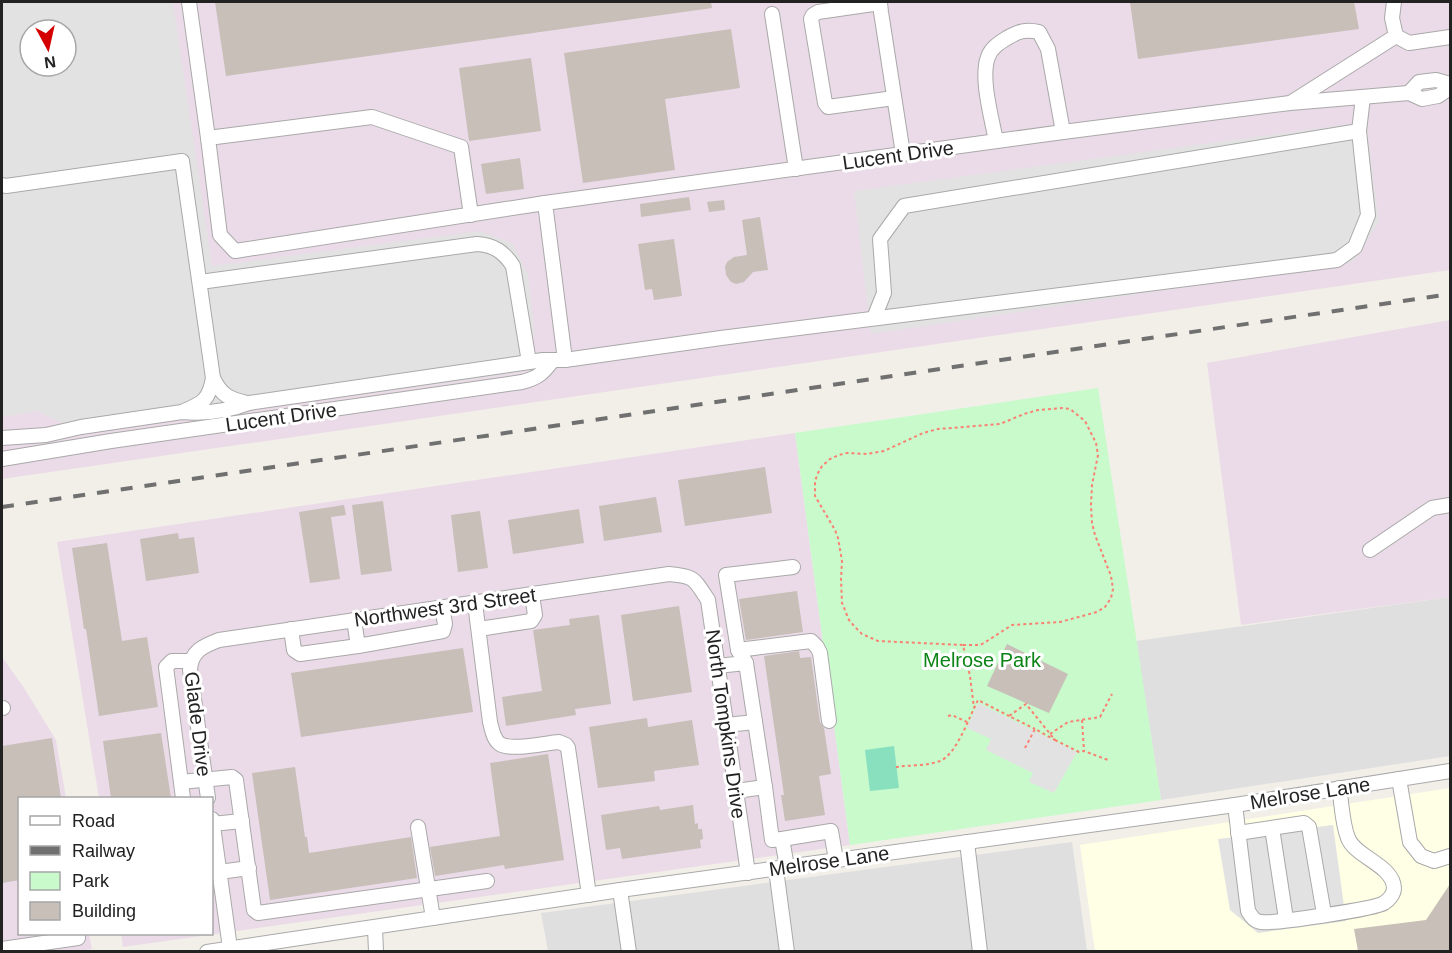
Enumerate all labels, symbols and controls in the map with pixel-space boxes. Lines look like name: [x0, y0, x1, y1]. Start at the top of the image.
north arrow: [18, 18, 78, 78]
text: N: [43, 53, 57, 72]
street label: Lucent Drive: [841, 136, 955, 174]
street label: Lucent Drive: [224, 398, 338, 436]
street label: Northwest 3rd Street: [353, 583, 538, 631]
street label: North Tompkins Drive: [702, 628, 750, 820]
park label: Melrose Park: [923, 649, 1042, 671]
street label: Glade Drive: [181, 670, 215, 778]
street label: Melrose Lane: [1248, 773, 1372, 813]
legend: [18, 797, 213, 935]
text: Road: [72, 811, 115, 831]
text: Railway: [72, 841, 135, 861]
street label: Melrose Lane: [767, 842, 891, 880]
text: Park: [72, 871, 110, 891]
text: Building: [72, 901, 136, 921]

